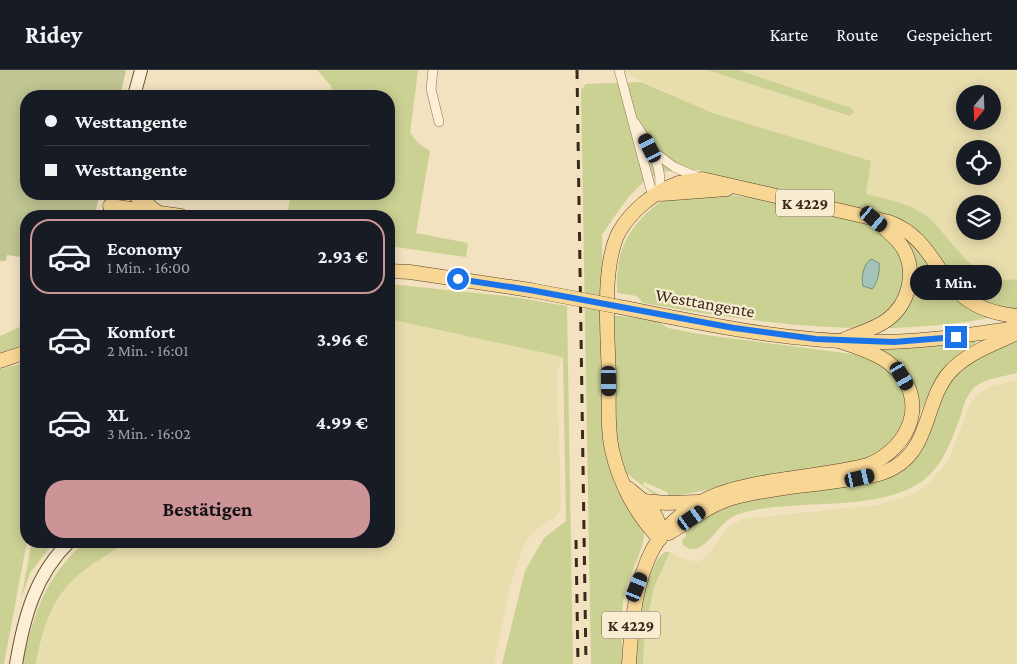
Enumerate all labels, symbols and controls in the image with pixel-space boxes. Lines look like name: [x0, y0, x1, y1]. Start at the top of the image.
text: Ridey: [25, 21, 82, 48]
text: Karte: [770, 25, 808, 45]
text: Route: [836, 25, 878, 45]
text: Gespeichert: [906, 25, 992, 45]
north arrow: [956, 85, 1001, 130]
map controls: [956, 85, 1001, 240]
text: Westtangente: [75, 111, 187, 132]
car: [636, 131, 663, 165]
button: locate: [956, 140, 1001, 185]
text: Westtangente: [75, 159, 187, 180]
road number: K 4229: [776, 190, 834, 216]
button: layers: [956, 195, 1001, 240]
car: [857, 204, 890, 234]
icon: car: [47, 234, 92, 279]
text: Economy: [107, 238, 182, 259]
text: 2.93 €: [318, 246, 368, 267]
text: 1 Min. · 16:00: [107, 259, 190, 276]
callout: 1 Min.: [910, 264, 1002, 300]
route start: [447, 268, 469, 290]
text: 1 Min.: [935, 274, 977, 291]
street label: Westtangente: [654, 284, 756, 322]
icon: car: [47, 317, 92, 362]
text: Komfort: [107, 321, 175, 342]
route end: [945, 326, 967, 348]
text: 3.96 €: [317, 329, 368, 350]
text: 2 Min. · 16:01: [107, 342, 189, 359]
car: [888, 359, 915, 393]
car: [601, 366, 616, 396]
icon: car: [47, 400, 92, 445]
text: XL: [107, 404, 129, 425]
text: 4.99 €: [316, 412, 368, 433]
text: 3 Min. · 16:02: [107, 425, 191, 442]
car: [843, 467, 876, 489]
button: Bestätigen: [45, 480, 370, 538]
car: [675, 503, 708, 533]
car: [624, 570, 649, 604]
road number: K 4229: [602, 612, 660, 638]

